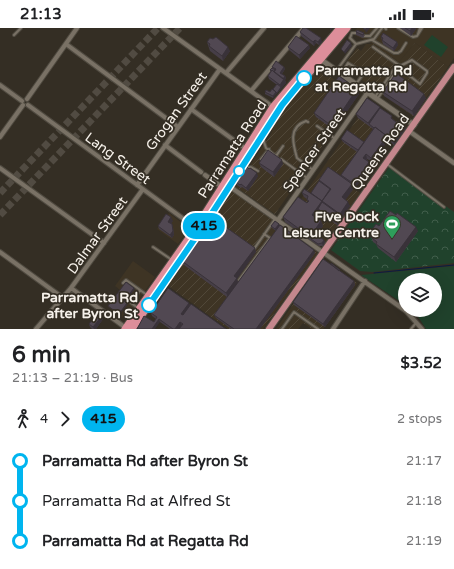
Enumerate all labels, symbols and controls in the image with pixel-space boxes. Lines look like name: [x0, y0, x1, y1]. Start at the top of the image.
text: 21:13: [20, 5, 62, 23]
place label: Parramatta Rd at Regatta Rd: [315, 62, 412, 95]
street label: Grogan Street: [142, 68, 211, 154]
marker: Parramatta Rd at Regatta Rd: [296, 70, 312, 86]
street label: Parramatta Road: [194, 97, 270, 201]
street label: Spencer Street: [279, 105, 350, 195]
street label: Queens Road: [348, 111, 413, 194]
street label: Lang Street: [82, 129, 154, 188]
unlabelled marker: [233, 165, 245, 177]
street label: Dalmar Street: [64, 193, 132, 277]
place label: Five Dock Leisure Centre: [283, 208, 379, 241]
line badge: 415: [181, 213, 227, 239]
sports icon: Five Dock Leisure Centre: [382, 214, 402, 239]
text: 415: [191, 217, 217, 234]
map controls: [398, 273, 442, 317]
button: layers: [398, 273, 442, 317]
place label: Parramatta Rd after Byron St: [41, 289, 139, 322]
marker: Parramatta Rd after Byron St: [141, 297, 157, 313]
text: 6 min: [12, 342, 71, 368]
text: $3.52: [401, 354, 442, 372]
text: 21:13 – 21:19 · Bus: [12, 370, 133, 386]
icon: walk: [12, 408, 34, 430]
icon: forward: [54, 408, 76, 430]
text: 415: [90, 410, 117, 427]
text: 4: [40, 411, 48, 427]
text: 2 stops: [397, 411, 442, 427]
text: Parramatta Rd after Byron St: [42, 452, 248, 470]
text: 21:17: [406, 453, 442, 469]
text: Parramatta Rd at Alfred St: [42, 492, 230, 510]
text: 21:18: [406, 493, 442, 509]
text: Parramatta Rd at Regatta Rd: [42, 532, 249, 550]
text: 21:19: [406, 533, 442, 549]

